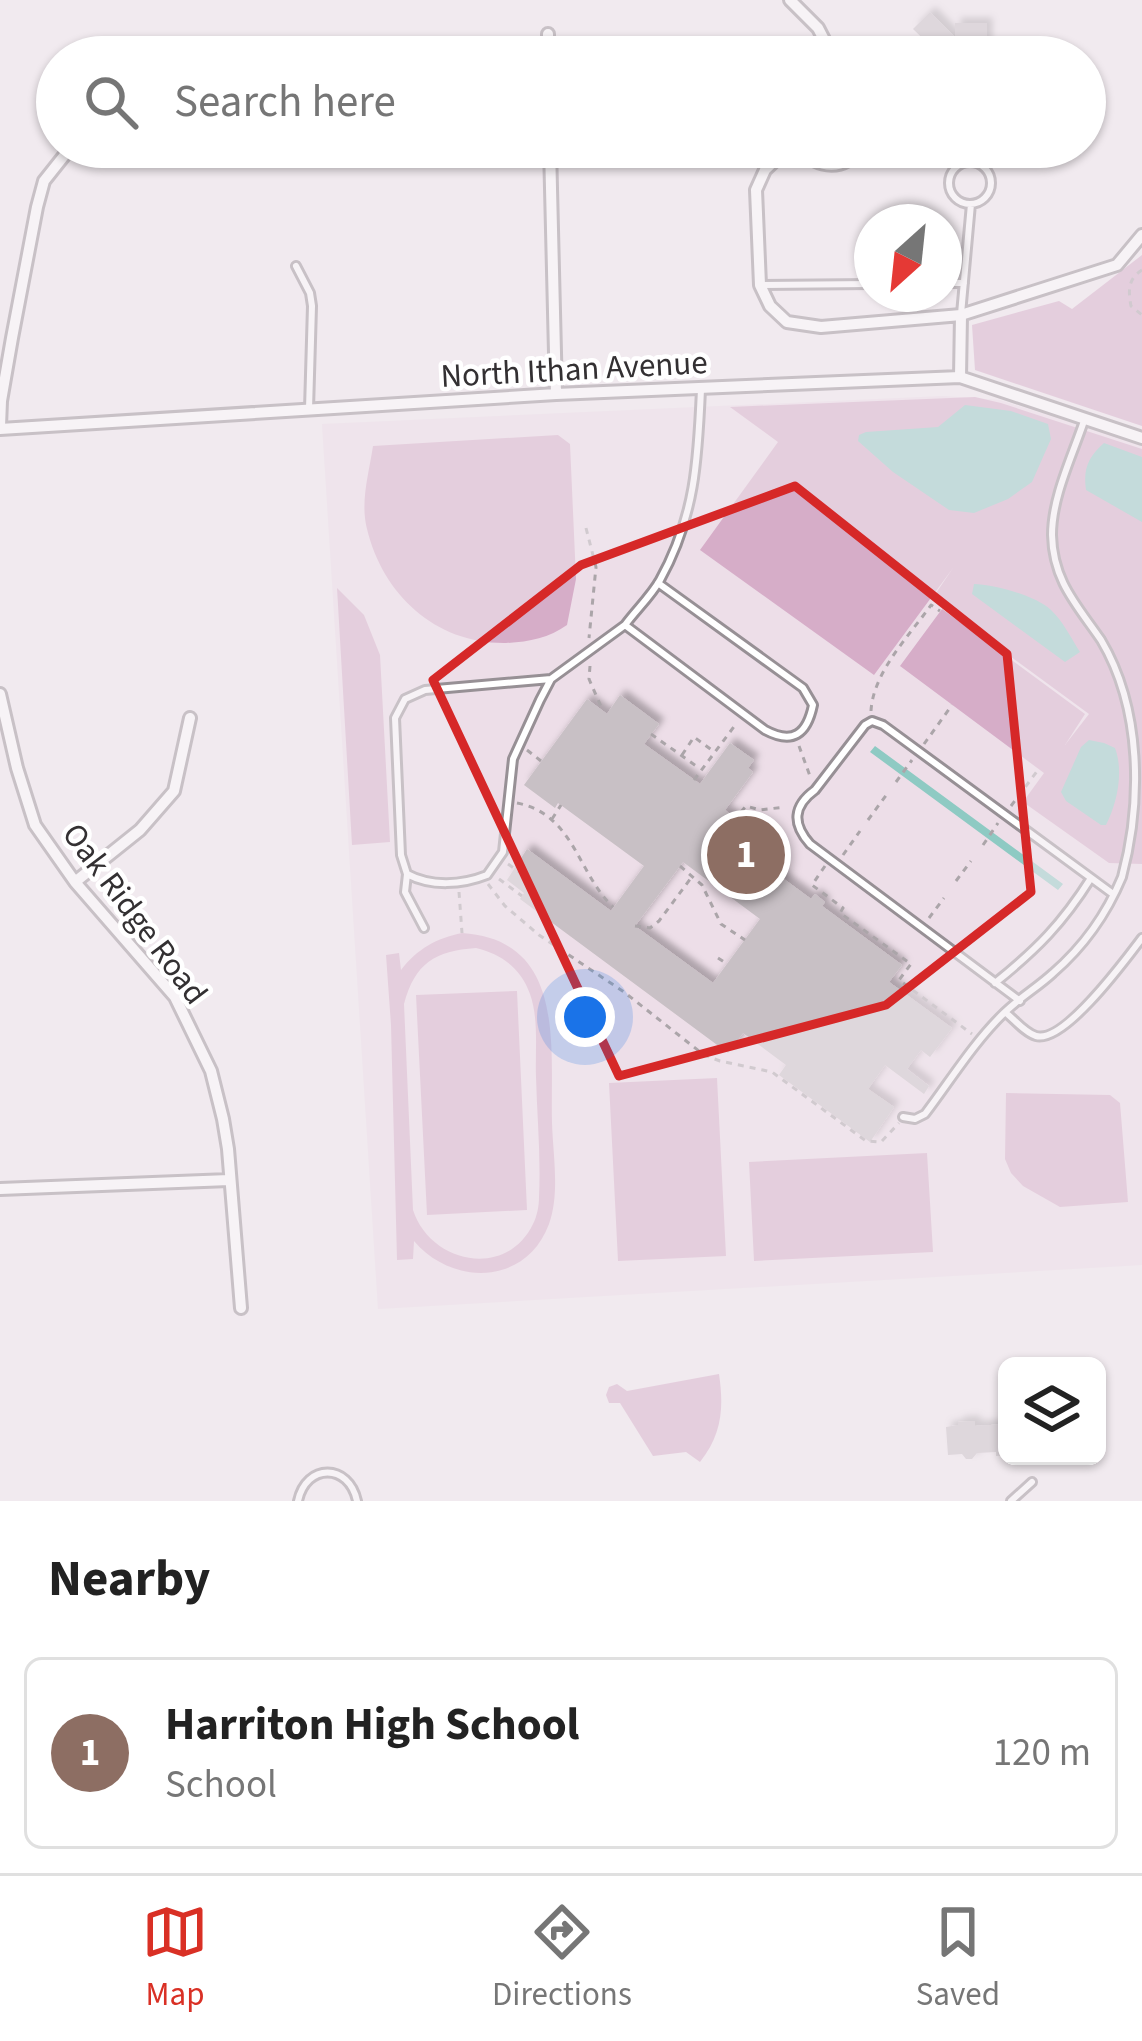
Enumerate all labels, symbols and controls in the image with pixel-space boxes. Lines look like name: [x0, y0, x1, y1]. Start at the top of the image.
search box: [36, 36, 1106, 168]
icon: search: [78, 69, 144, 135]
text: Search here: [174, 70, 396, 134]
north arrow: [854, 204, 962, 312]
street label: North Ithan Avenue: [439, 339, 709, 400]
pin: 1: [707, 810, 785, 900]
street label: Oak Ridge Road: [51, 813, 219, 1015]
your location: [555, 987, 615, 1047]
map controls: [998, 1357, 1106, 1465]
button: layers: [998, 1357, 1106, 1465]
text: Nearby: [48, 1543, 210, 1615]
text: Harriton High School: [165, 1693, 580, 1757]
text: 1: [80, 1725, 100, 1781]
text: 120 m: [993, 1725, 1091, 1781]
text: School: [165, 1757, 277, 1813]
tab: Map: [142, 1899, 208, 2018]
tab: Directions: [492, 1899, 632, 2018]
tab: Saved: [916, 1899, 1000, 2018]

